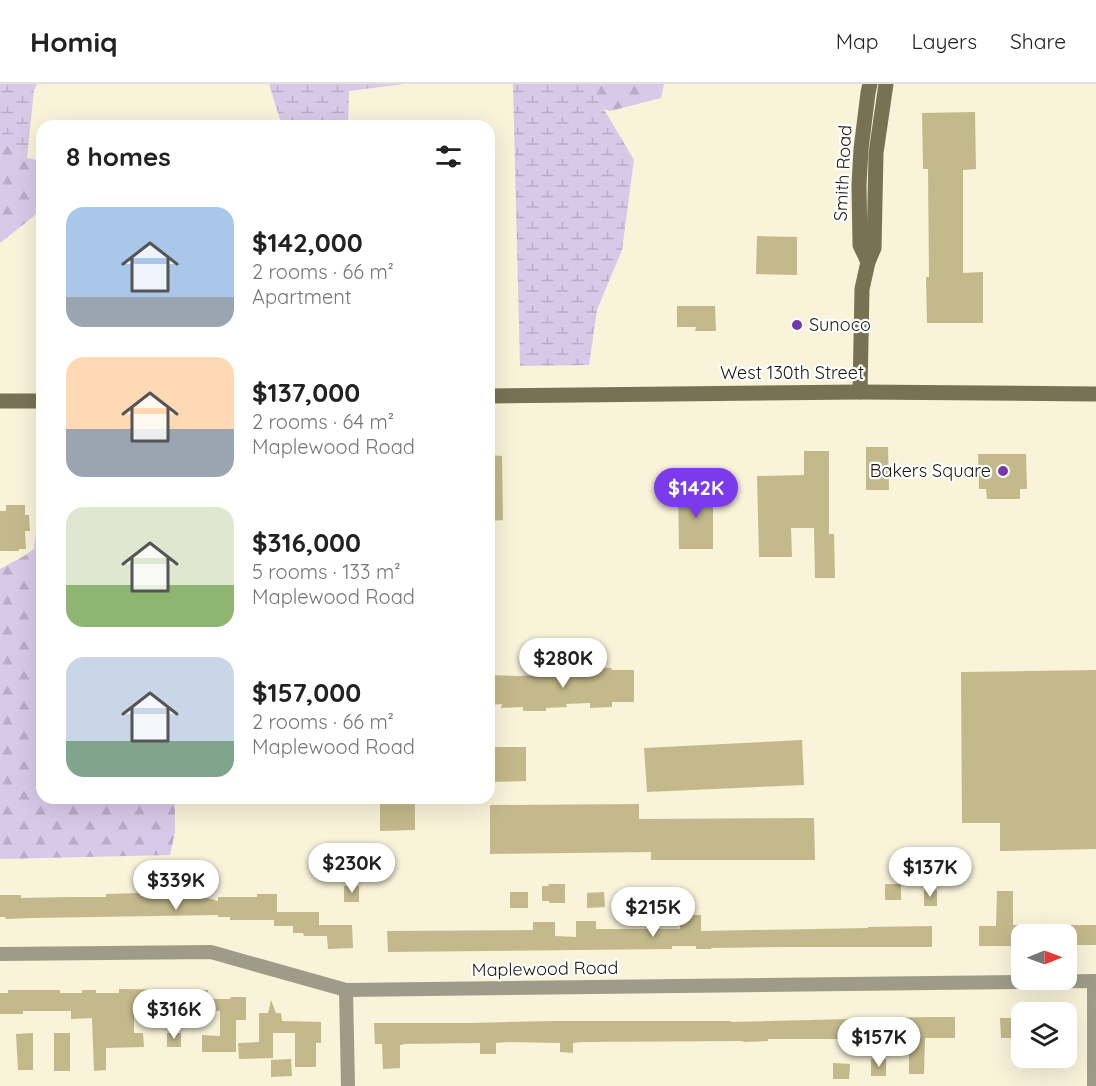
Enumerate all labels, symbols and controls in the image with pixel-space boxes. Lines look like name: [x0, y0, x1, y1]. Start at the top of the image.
text: Homiq: [30, 24, 118, 59]
text: Map: [836, 28, 879, 54]
text: Layers: [912, 28, 977, 54]
text: Share: [1010, 28, 1066, 54]
street label: Smith Road: [828, 124, 857, 222]
text: 8 homes: [66, 140, 171, 173]
icon: filters: [432, 140, 465, 173]
text: $142,000: [252, 226, 363, 259]
icon: home: [114, 231, 186, 303]
text: 2 rooms · 66 m²: [252, 259, 394, 284]
text: Apartment: [252, 284, 352, 309]
place label: Sunoco: [809, 313, 871, 336]
marker: Sunoco: [790, 318, 804, 332]
street label: West 130th Street: [720, 361, 864, 384]
text: $137,000: [252, 376, 360, 409]
icon: home: [114, 381, 186, 453]
text: 2 rooms · 64 m²: [252, 409, 394, 434]
text: Maplewood Road: [252, 434, 415, 459]
place label: Bakers Square: [870, 459, 991, 482]
marker: Bakers Square: [996, 464, 1010, 478]
pin: $142K: [654, 468, 738, 519]
text: $142K: [668, 475, 724, 500]
text: $316,000: [252, 526, 361, 559]
icon: home: [114, 531, 186, 603]
text: 5 rooms · 133 m²: [252, 559, 401, 584]
text: Maplewood Road: [252, 584, 415, 609]
pin: $280K: [521, 638, 605, 689]
text: $280K: [533, 645, 593, 670]
text: $157,000: [252, 676, 361, 709]
icon: home: [114, 681, 186, 753]
text: 2 rooms · 66 m²: [252, 709, 394, 734]
text: Maplewood Road: [252, 734, 415, 759]
pin: $230K: [310, 843, 394, 894]
pin: $137K: [888, 847, 972, 898]
text: $230K: [322, 850, 382, 875]
text: $137K: [903, 854, 957, 879]
pin: $339K: [134, 860, 218, 911]
text: $339K: [147, 867, 205, 892]
pin: $215K: [611, 887, 695, 938]
text: $215K: [625, 894, 681, 919]
north arrow: [1011, 924, 1077, 990]
map controls: [1011, 924, 1077, 1068]
street label: Maplewood Road: [472, 956, 618, 981]
pin: $316K: [132, 989, 216, 1040]
text: $316K: [147, 996, 201, 1021]
button: layers: [1011, 1002, 1077, 1068]
pin: $157K: [837, 1017, 921, 1068]
text: $157K: [851, 1024, 907, 1049]

